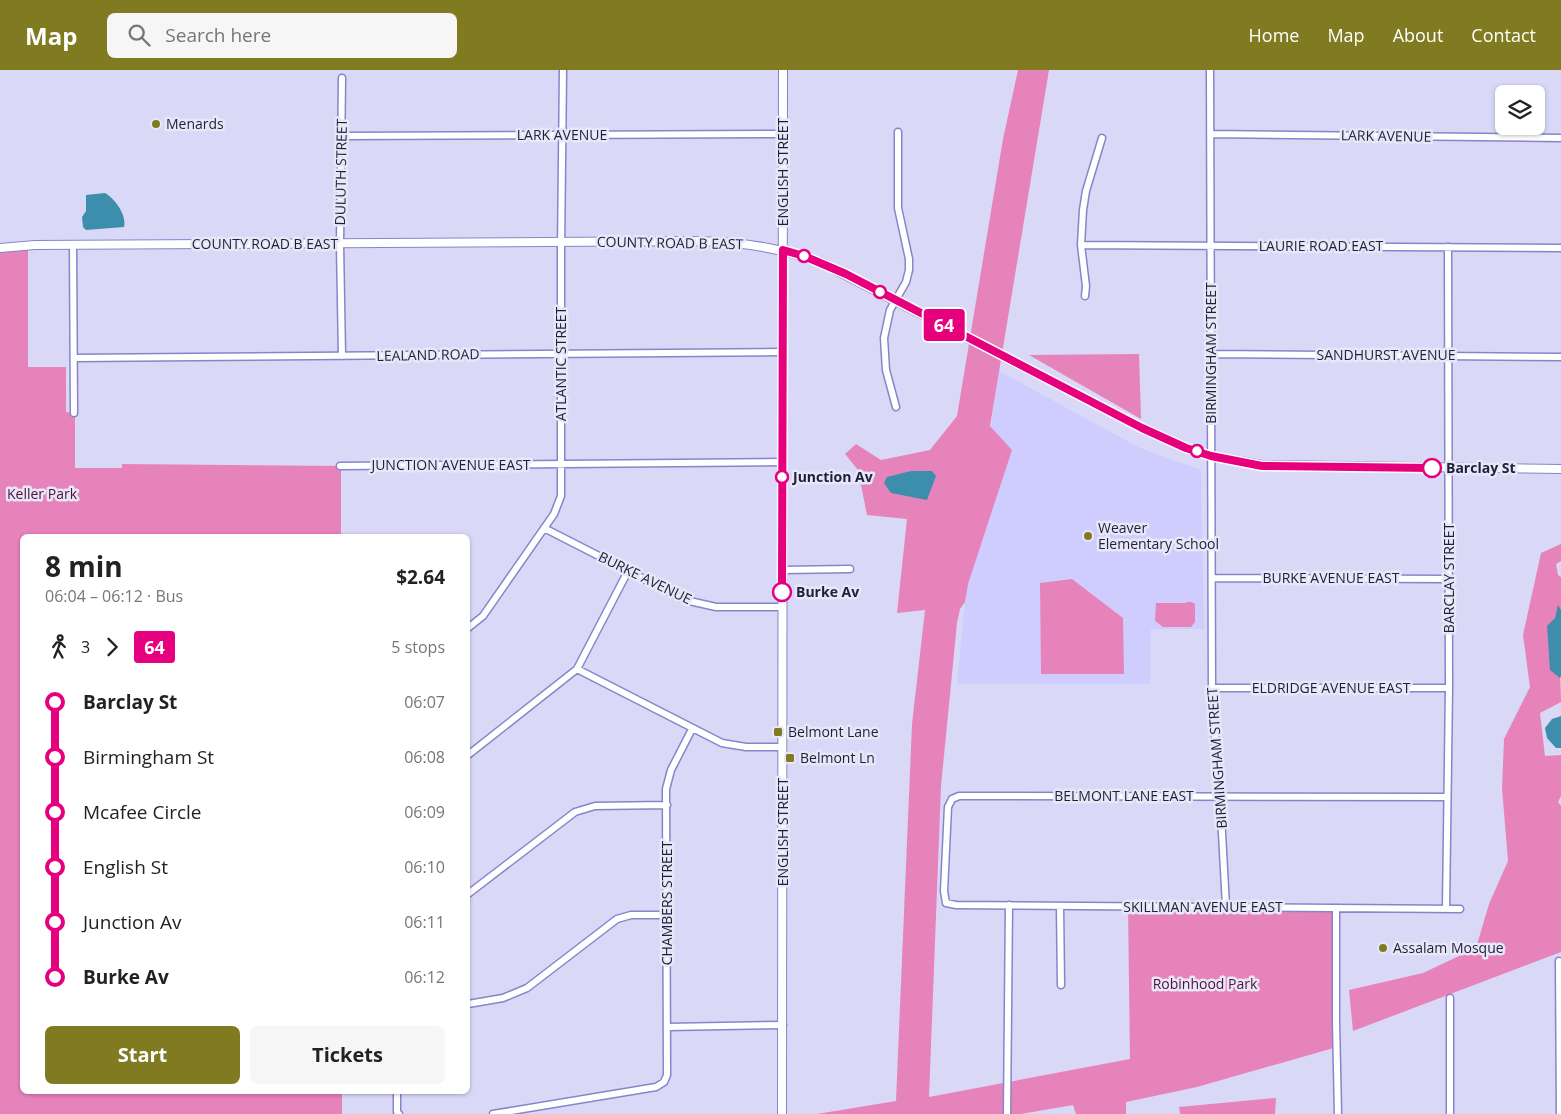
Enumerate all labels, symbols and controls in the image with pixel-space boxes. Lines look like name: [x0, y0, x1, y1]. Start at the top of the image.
search box: [107, 13, 457, 58]
text: Map: [25, 19, 77, 52]
icon: search: [125, 21, 153, 49]
text: Search here: [165, 22, 271, 48]
text: Home: [1249, 23, 1299, 47]
text: Map: [1327, 23, 1365, 47]
text: About: [1393, 23, 1443, 47]
text: Contact: [1471, 23, 1536, 47]
map controls: [1495, 85, 1545, 135]
button: layers: [1495, 85, 1545, 135]
place label: Menards: [166, 114, 224, 133]
street label: ENGLISH STREET: [773, 117, 792, 226]
marker: Menards: [150, 118, 162, 130]
street label: DULUTH STREET: [330, 118, 351, 226]
street label: LARK AVENUE: [517, 125, 607, 144]
street label: LARK AVENUE: [1341, 125, 1431, 146]
street label: COUNTY ROAD B EAST: [597, 232, 744, 253]
street label: COUNTY ROAD B EAST: [192, 234, 339, 253]
street label: LAURIE ROAD EAST: [1259, 236, 1384, 255]
unlabelled marker: [797, 249, 811, 263]
street label: BIRMINGHAM STREET: [1201, 282, 1220, 424]
unlabelled marker: [873, 285, 887, 299]
street label: ATLANTIC STREET: [551, 306, 570, 421]
line badge: 64: [922, 309, 966, 341]
text: 64: [934, 313, 954, 337]
street label: LEALAND ROAD: [376, 344, 480, 365]
street label: SANDHURST AVENUE: [1317, 345, 1455, 364]
unlabelled marker: [1190, 444, 1204, 458]
street label: JUNCTION AVENUE EAST: [369, 455, 531, 474]
marker: Barclay St: [1422, 458, 1442, 478]
place label: Barclay St: [1446, 458, 1516, 477]
place label: Junction Av: [791, 467, 873, 486]
marker: Junction Av: [775, 470, 789, 484]
park label: Keller Park: [7, 484, 78, 503]
place label: Weaver Elementary School: [1098, 518, 1219, 553]
street label: BARCLAY STREET: [1439, 523, 1458, 633]
marker: Weaver Elementary School: [1082, 530, 1094, 542]
text: 8 min: [45, 547, 123, 585]
street label: BURKE AVENUE: [595, 547, 695, 608]
text: $2.64: [396, 564, 445, 590]
street label: BURKE AVENUE EAST: [1262, 568, 1400, 587]
marker: Burke Av: [772, 582, 792, 602]
place label: Burke Av: [796, 582, 859, 601]
text: 06:04 – 06:12 · Bus: [45, 585, 183, 607]
icon: walk: [45, 633, 73, 661]
icon: forward: [98, 633, 126, 661]
text: 64: [144, 635, 165, 659]
text: 3: [81, 636, 90, 658]
text: 5 stops: [391, 636, 445, 658]
street label: ELDRIDGE AVENUE EAST: [1252, 678, 1411, 697]
street label: BIRMINGHAM STREET: [1202, 687, 1231, 829]
text: Barclay St: [83, 689, 177, 715]
text: 06:07: [404, 691, 445, 713]
place label: Belmont Lane: [788, 722, 879, 741]
marker: Belmont Lane: [772, 726, 784, 738]
text: Birmingham St: [83, 744, 214, 770]
text: 06:08: [404, 746, 445, 768]
place label: Belmont Ln: [800, 748, 875, 767]
marker: Belmont Ln: [784, 752, 796, 764]
street label: ENGLISH STREET: [773, 777, 792, 886]
street label: BELMONT LANE EAST: [1054, 786, 1194, 805]
text: Mcafee Circle: [83, 799, 202, 825]
text: 06:09: [404, 801, 445, 823]
street label: CHAMBERS STREET: [657, 840, 676, 965]
text: English St: [83, 854, 168, 880]
text: 06:10: [404, 856, 445, 878]
street label: SKILLMAN AVENUE EAST: [1123, 897, 1283, 916]
text: Junction Av: [83, 909, 182, 935]
text: 06:11: [404, 911, 445, 933]
place label: Assalam Mosque: [1393, 938, 1504, 957]
marker: Assalam Mosque: [1377, 942, 1389, 954]
text: Burke Av: [83, 964, 169, 990]
text: 06:12: [404, 966, 445, 988]
park label: Robinhood Park: [1153, 974, 1258, 993]
button: Start: [45, 1026, 240, 1084]
button: Tickets: [250, 1026, 445, 1084]

